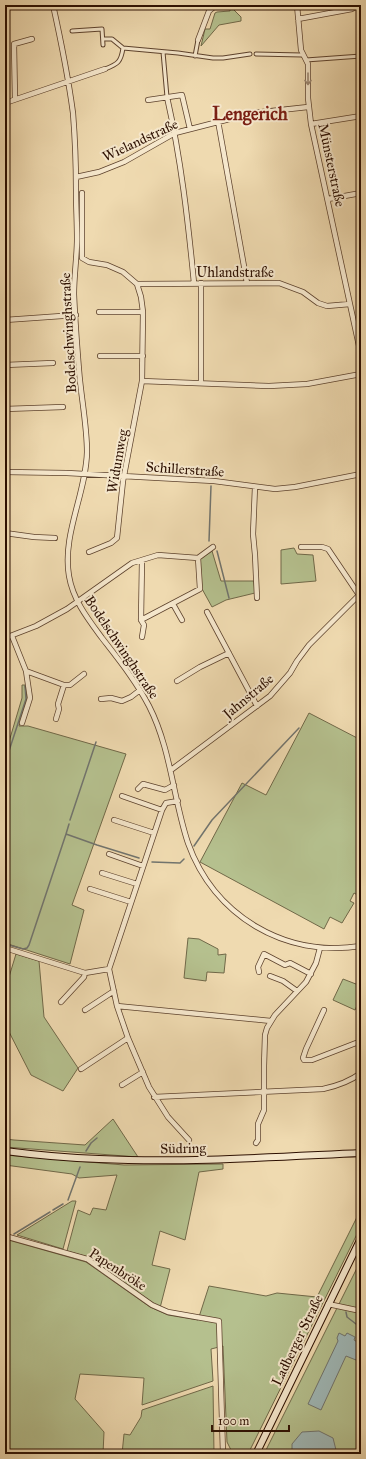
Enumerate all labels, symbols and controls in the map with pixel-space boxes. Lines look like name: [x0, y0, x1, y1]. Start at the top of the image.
one-way arrow: [304, 72, 312, 85]
district label: Lengerich: [212, 103, 289, 126]
street label: Wielandstraße: [100, 115, 181, 165]
street label: Münsterstraße: [314, 122, 349, 208]
street label: Uhlandstraße: [196, 264, 274, 281]
street label: Bodelschwinghstraße: [57, 272, 80, 394]
street label: Widumweg: [104, 427, 132, 494]
street label: Schillerstraße: [145, 458, 225, 481]
street label: Bodelschwinghstraße: [81, 592, 163, 702]
street label: Jahnstraße: [218, 670, 278, 725]
street label: Südring: [160, 1140, 206, 1157]
street label: Papenbröke: [86, 1245, 150, 1294]
street label: Ladberger Straße: [268, 1292, 327, 1388]
scale bar: [212, 1407, 289, 1433]
text: 100 m: [218, 1414, 249, 1428]

